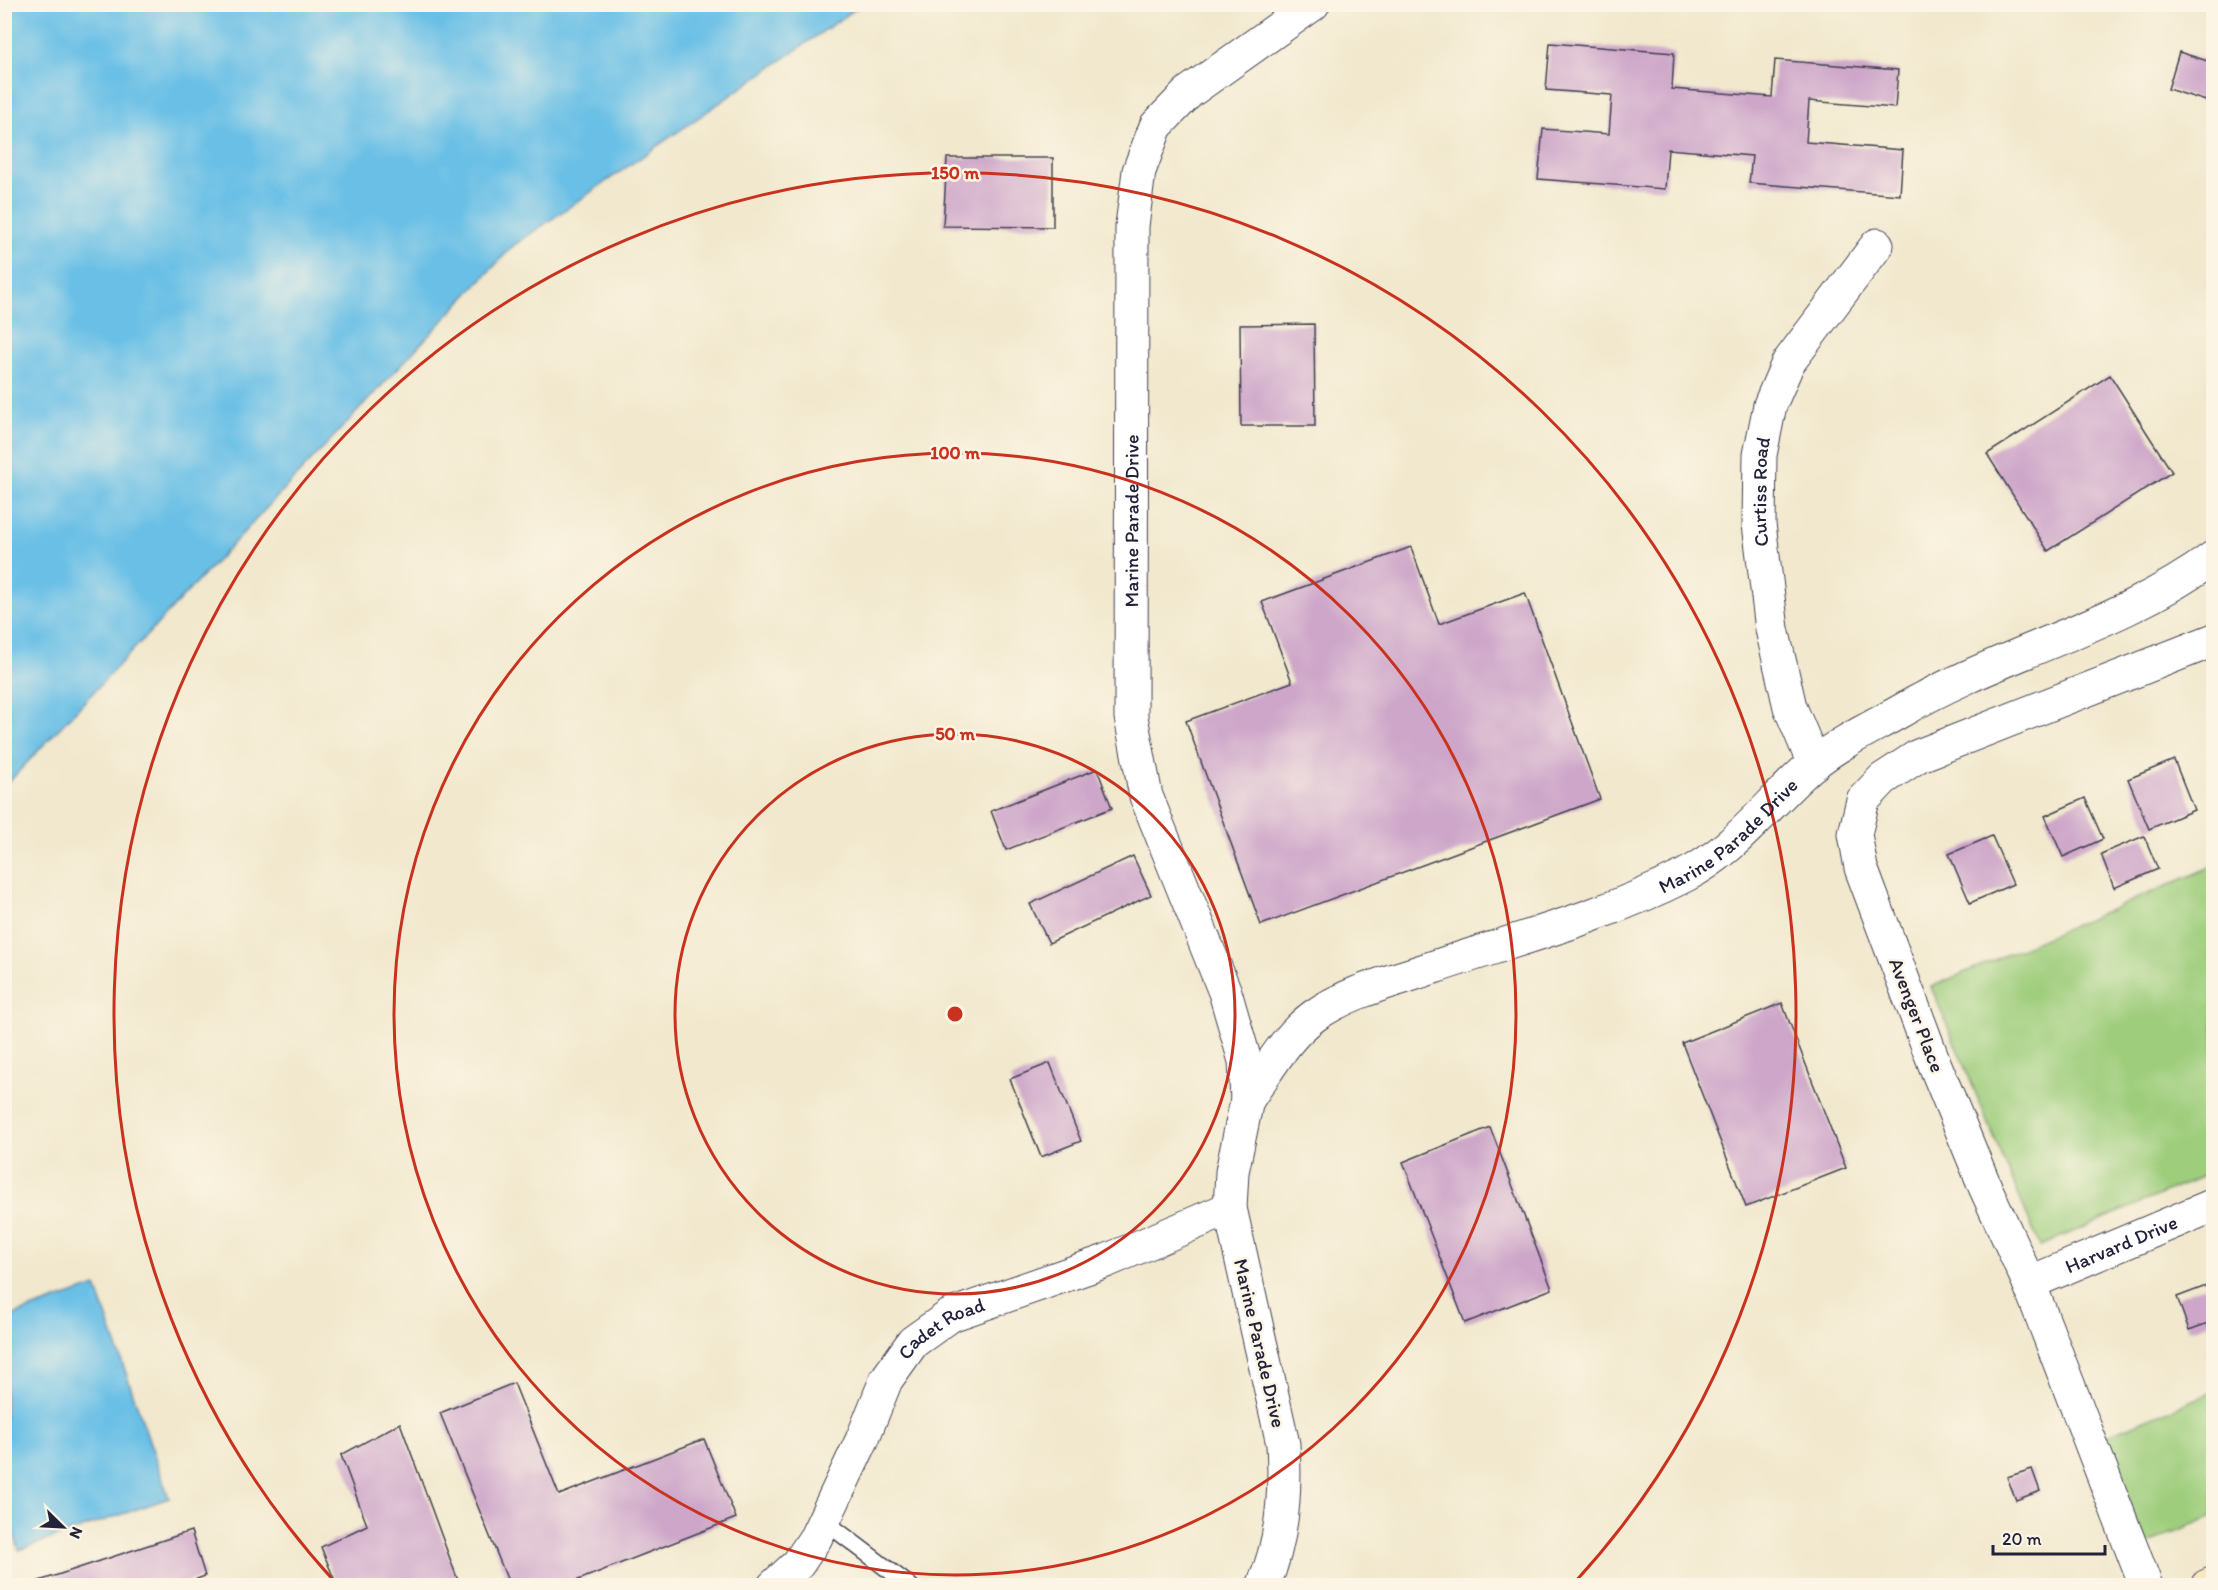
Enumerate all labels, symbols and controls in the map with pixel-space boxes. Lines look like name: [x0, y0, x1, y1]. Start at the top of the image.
text: 150 m: [931, 162, 980, 184]
street label: Marine Parade Drive: [1119, 434, 1144, 607]
street label: Curtiss Road: [1747, 434, 1775, 548]
text: 100 m: [930, 442, 981, 464]
text: 50 m: [935, 723, 976, 745]
street label: Marine Parade Drive: [1655, 773, 1803, 899]
street label: Avenger Place: [1884, 954, 1950, 1076]
centre of rings: [945, 1004, 965, 1024]
street label: Harvard Drive: [2061, 1210, 2181, 1278]
street label: Marine Parade Drive: [1229, 1256, 1291, 1430]
street label: Cadet Road: [893, 1292, 988, 1364]
north arrow: [33, 1497, 93, 1557]
scale bar: [1993, 1518, 2106, 1556]
text: N: [65, 1524, 87, 1542]
text: 20 m: [2002, 1528, 2042, 1550]

